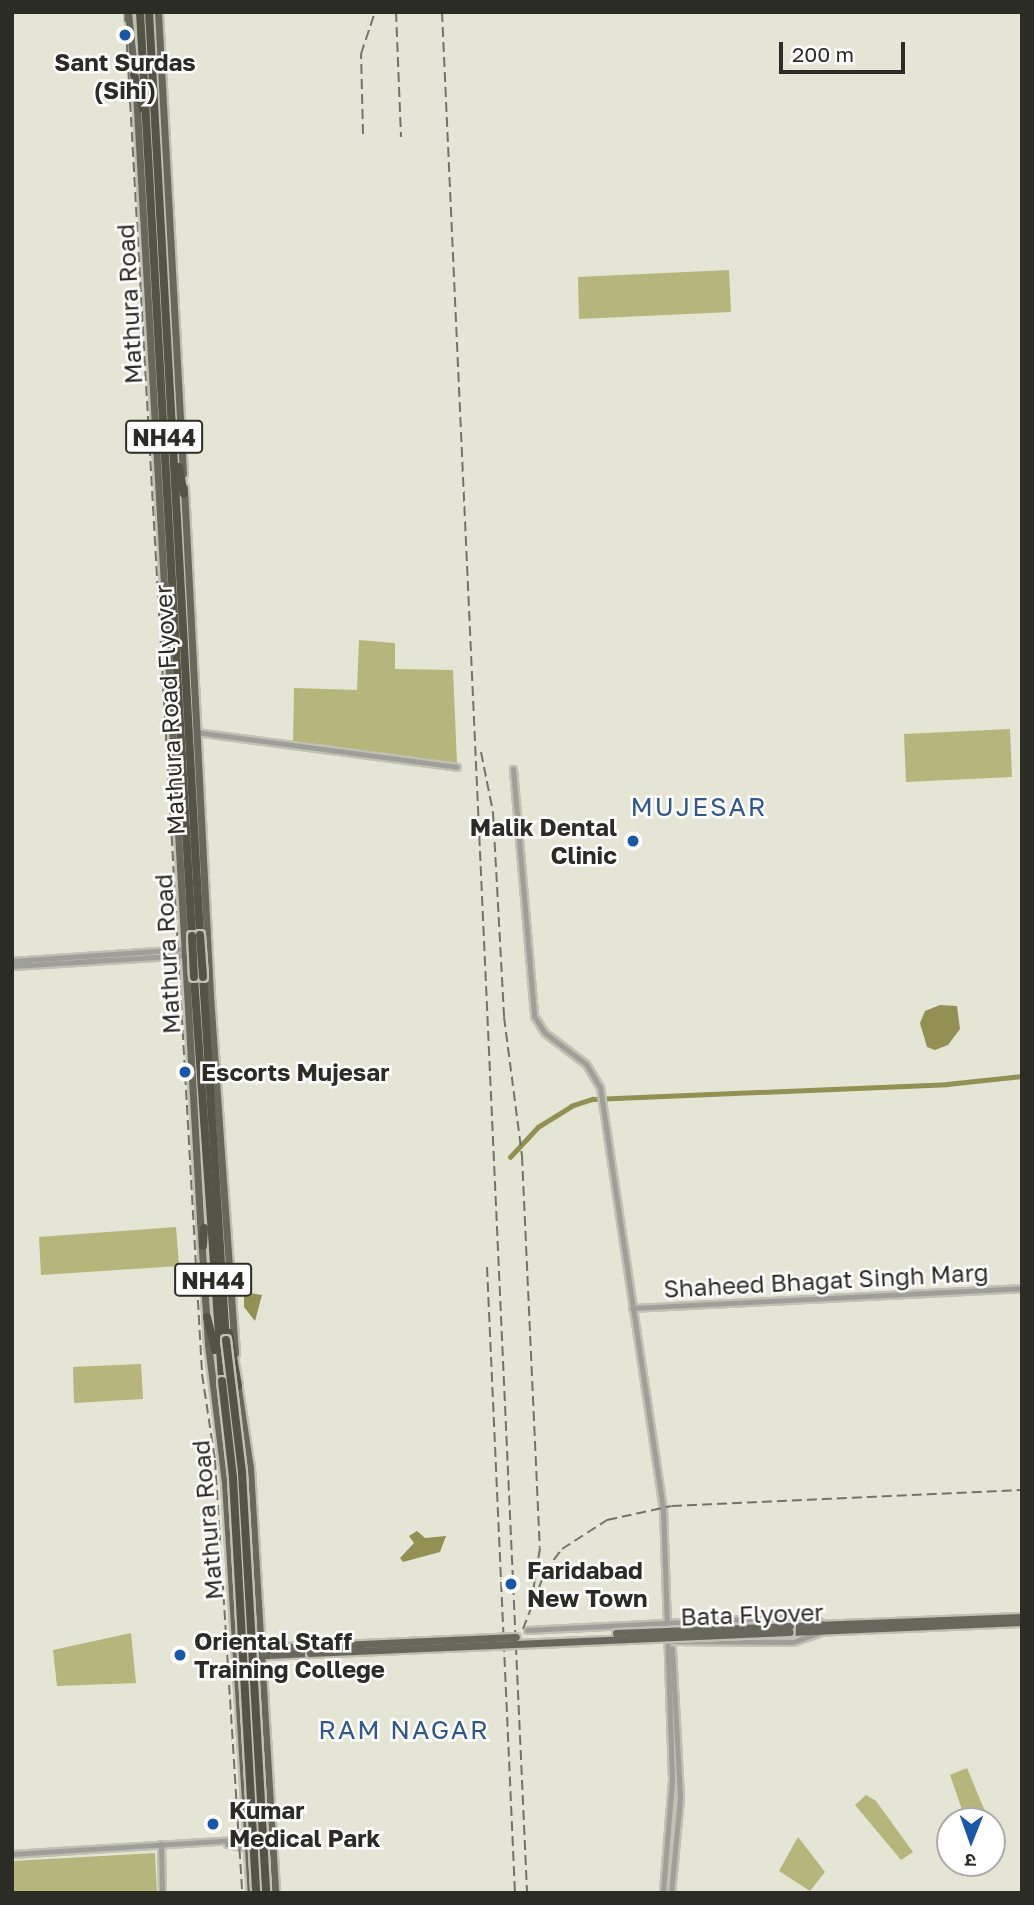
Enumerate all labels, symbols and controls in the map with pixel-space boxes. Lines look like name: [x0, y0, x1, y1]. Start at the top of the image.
marker: Sant Surdas (Sihi): [115, 25, 135, 45]
scale bar: [782, 28, 908, 72]
text: 200 m: [792, 41, 854, 67]
place label: Sant Surdas (Sihi): [54, 48, 196, 104]
street label: Mathura Road: [110, 223, 148, 385]
road number: NH44: [124, 418, 204, 457]
street label: Mathura Road Flyover: [148, 584, 190, 836]
district label: MUJESAR: [631, 791, 767, 823]
place label: Malik Dental Clinic: [470, 813, 617, 869]
marker: Malik Dental Clinic: [623, 831, 643, 851]
street label: Mathura Road: [148, 873, 186, 1035]
place label: Escorts Mujesar: [201, 1058, 390, 1086]
marker: Escorts Mujesar: [175, 1062, 195, 1082]
street label: Shaheed Bhagat Singh Marg: [663, 1257, 989, 1303]
road number: NH44: [173, 1260, 253, 1300]
street label: Mathura Road: [186, 1439, 228, 1601]
place label: Faridabad New Town: [527, 1556, 648, 1612]
marker: Faridabad New Town: [501, 1574, 521, 1594]
street label: Bata Flyover: [680, 1597, 824, 1631]
place label: Oriental Staff Training College: [194, 1627, 385, 1683]
marker: Oriental Staff Training College: [172, 1647, 188, 1663]
district label: RAM NAGAR: [319, 1714, 489, 1746]
place label: Kumar Medical Park: [229, 1796, 381, 1852]
north arrow: [936, 1807, 1006, 1877]
marker: Kumar Medical Park: [203, 1814, 223, 1834]
text: उ: [965, 1850, 976, 1873]

